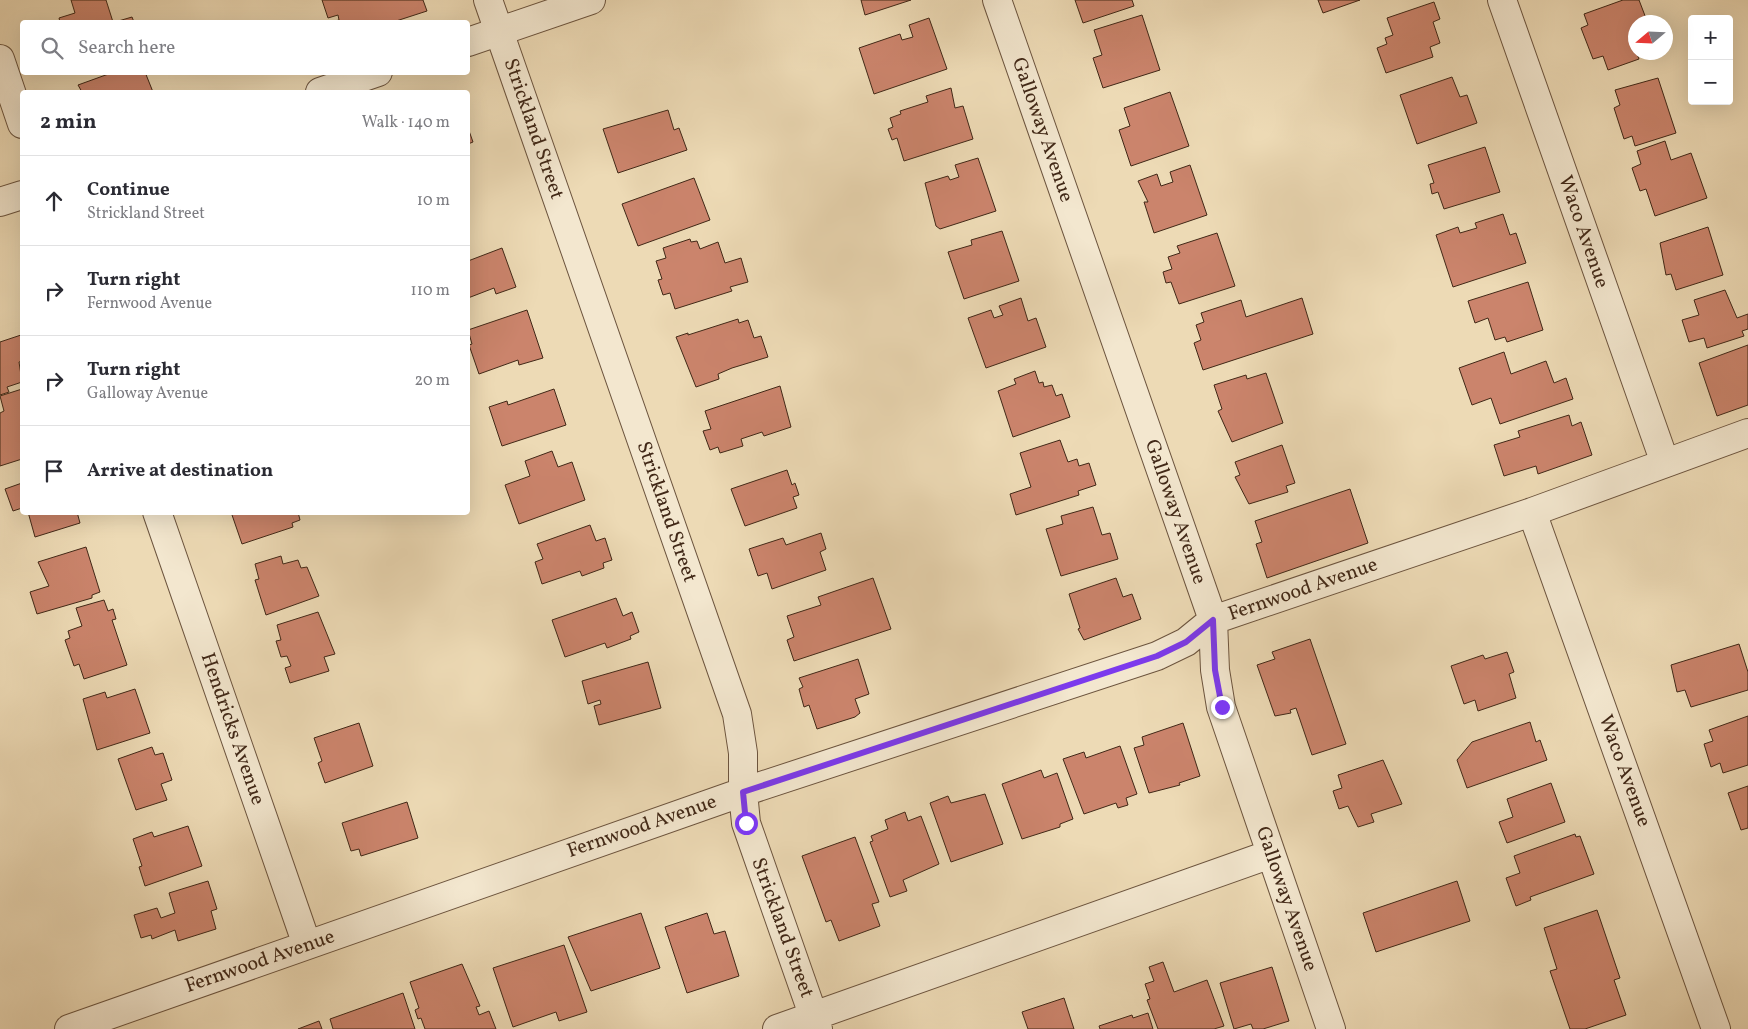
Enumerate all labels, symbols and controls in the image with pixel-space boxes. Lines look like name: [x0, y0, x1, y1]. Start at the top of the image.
north arrow: [1628, 15, 1673, 60]
map controls: [1688, 15, 1733, 105]
button: +: [1688, 15, 1733, 60]
search box: [20, 20, 470, 75]
icon: search: [38, 34, 66, 62]
text: Search here: [78, 35, 175, 61]
street label: Galloway Avenue: [1004, 54, 1080, 206]
street label: Strickland Street: [496, 55, 570, 203]
button: −: [1688, 60, 1733, 105]
text: 2 min: [40, 108, 97, 137]
text: Walk · 140 m: [362, 112, 450, 134]
street label: Waco Avenue: [1551, 172, 1615, 292]
text: Continue: [87, 177, 170, 203]
icon: ahead: [40, 187, 68, 215]
text: 10 m: [417, 190, 450, 212]
text: Strickland Street: [87, 203, 205, 225]
text: Turn right: [87, 267, 180, 293]
icon: right: [40, 277, 68, 305]
text: 110 m: [411, 280, 450, 302]
text: Fernwood Avenue: [87, 293, 212, 315]
text: Turn right: [87, 357, 180, 383]
icon: right: [40, 367, 68, 395]
text: 20 m: [415, 370, 450, 392]
text: Galloway Avenue: [87, 383, 208, 405]
street label: Galloway Avenue: [1137, 436, 1213, 588]
street label: Strickland Street: [629, 438, 703, 586]
icon: arrive: [40, 457, 68, 485]
text: Arrive at destination: [87, 458, 273, 484]
street label: Fernwood Avenue: [1224, 551, 1382, 629]
street label: Hendricks Avenue: [193, 649, 271, 809]
route end: [1211, 696, 1234, 719]
street label: Waco Avenue: [1591, 711, 1657, 831]
street label: Fernwood Avenue: [563, 788, 721, 866]
route start: [735, 812, 758, 835]
street label: Galloway Avenue: [1248, 823, 1324, 975]
street label: Strickland Street: [744, 854, 820, 1002]
street label: Fernwood Avenue: [181, 923, 339, 1001]

